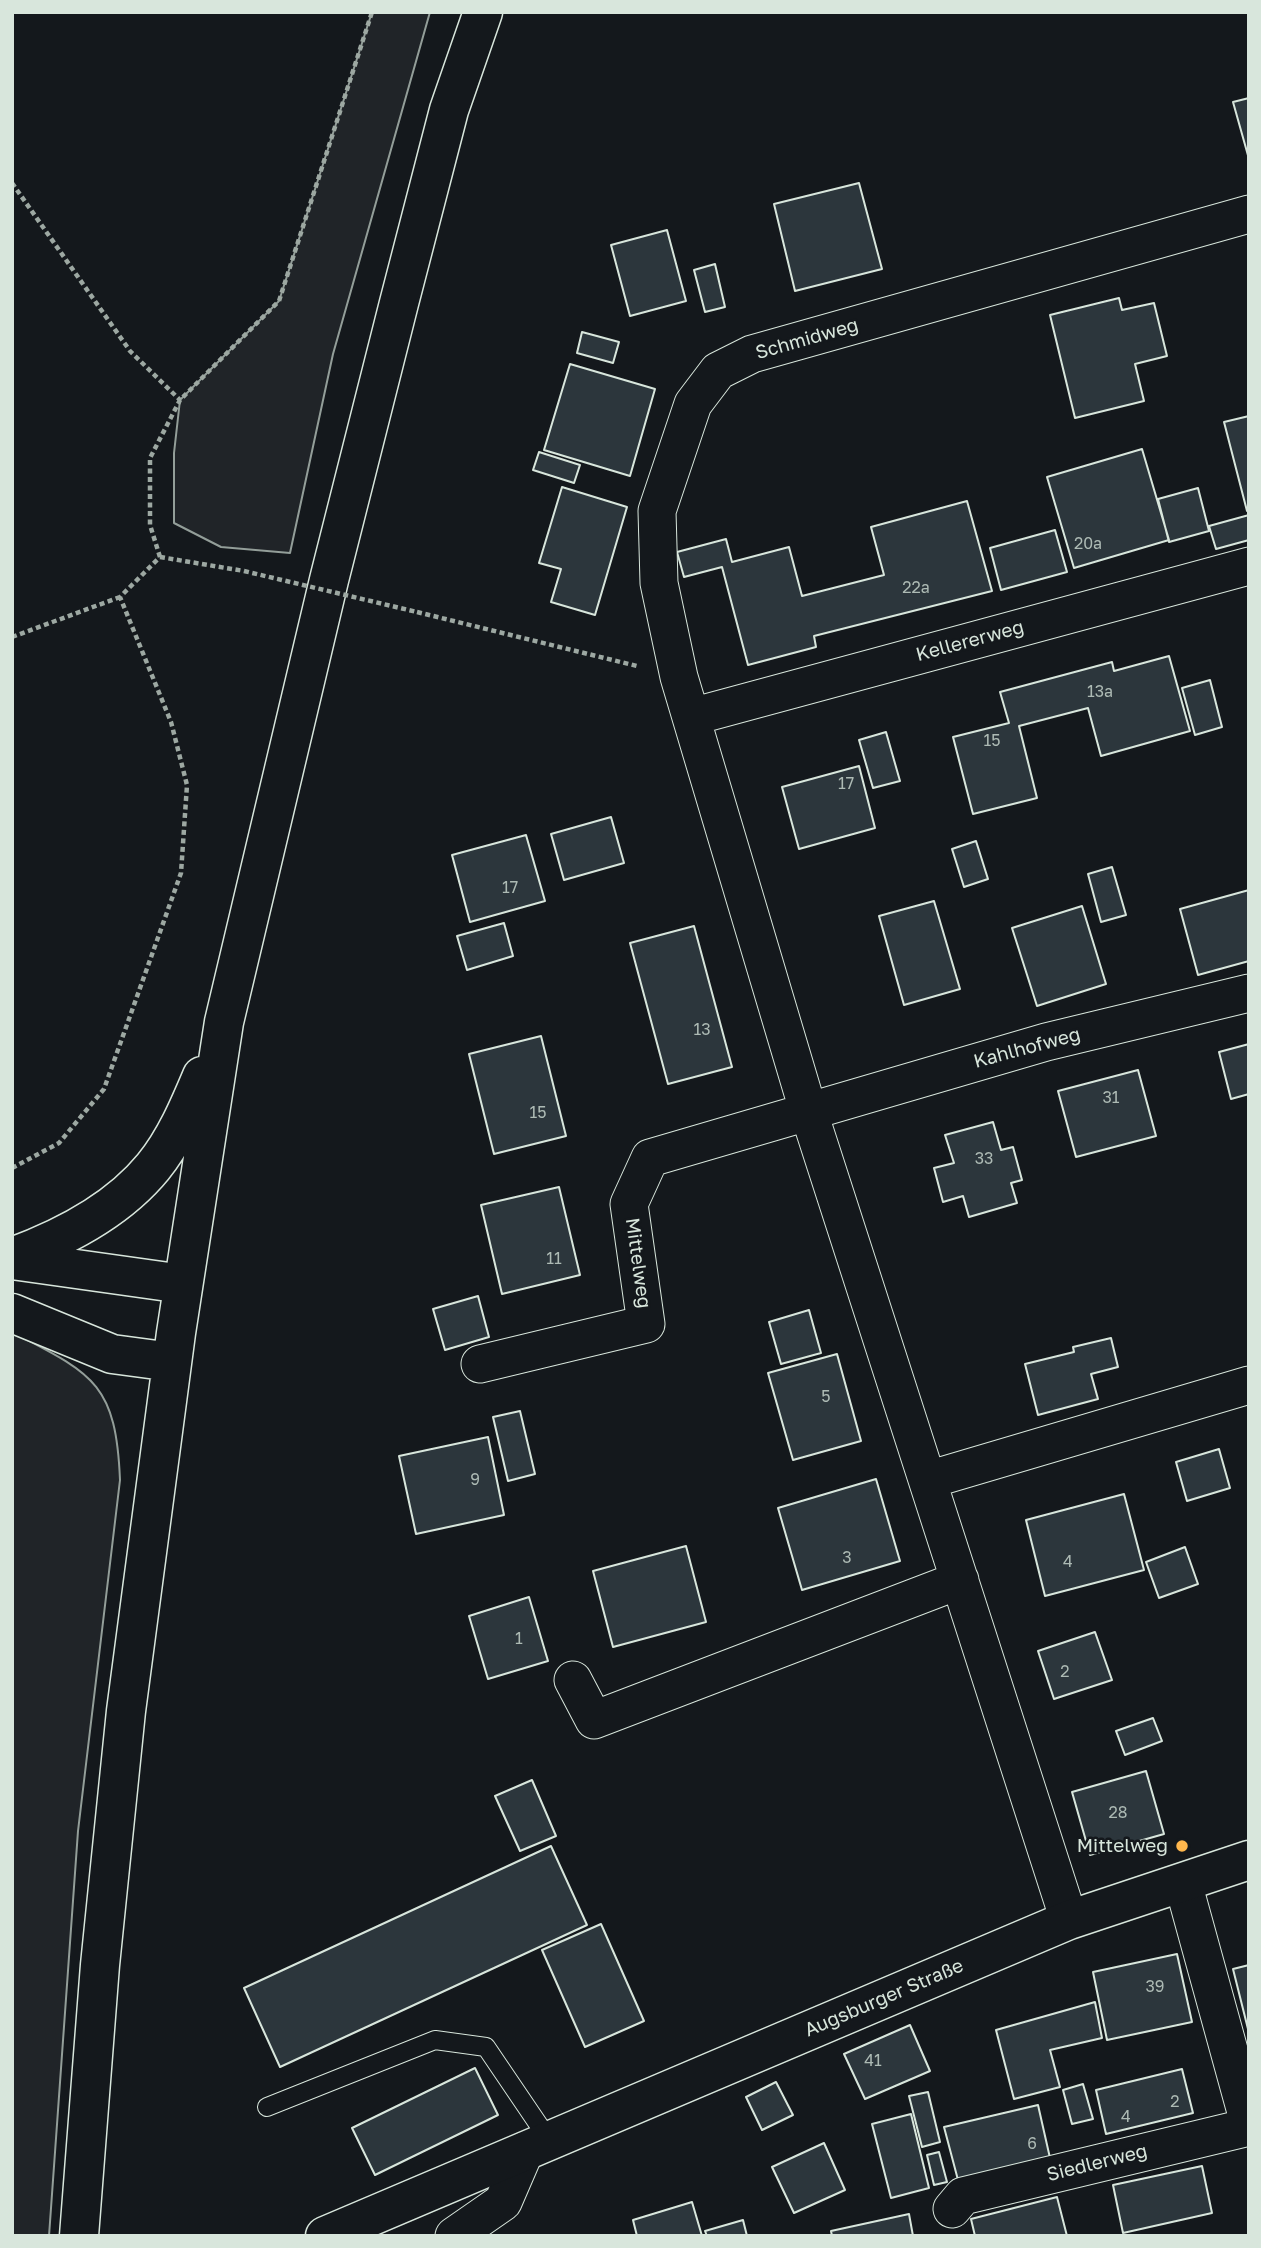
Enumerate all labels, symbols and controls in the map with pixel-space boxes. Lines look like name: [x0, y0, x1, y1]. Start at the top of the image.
street label: Schmidweg: [753, 313, 861, 365]
house number: 20a: [1074, 534, 1102, 554]
house number: 22a: [902, 578, 930, 598]
street label: Kellererweg: [914, 616, 1026, 666]
house number: 13a: [1087, 682, 1113, 702]
house number: 15: [983, 731, 1001, 751]
house number: 17: [838, 774, 854, 794]
house number: 17: [502, 878, 518, 898]
house number: 13: [693, 1020, 711, 1040]
street label: Kahlhofweg: [971, 1023, 1083, 1073]
house number: 31: [1102, 1088, 1120, 1108]
house number: 15: [529, 1103, 547, 1123]
house number: 33: [975, 1149, 993, 1169]
street label: Mittelweg: [620, 1216, 656, 1310]
house number: 11: [546, 1249, 562, 1269]
house number: 5: [821, 1387, 831, 1407]
house number: 9: [470, 1470, 480, 1490]
house number: 3: [842, 1548, 852, 1568]
house number: 4: [1063, 1552, 1073, 1572]
house number: 1: [515, 1629, 523, 1649]
house number: 2: [1060, 1662, 1070, 1682]
house number: 28: [1108, 1803, 1128, 1823]
place label: Mittelweg: [1077, 1835, 1168, 1857]
marker: Mittelweg: [1174, 1838, 1190, 1854]
street label: Augsburger Straße: [801, 1954, 967, 2042]
house number: 39: [1145, 1977, 1165, 1997]
house number: 41: [864, 2051, 882, 2071]
house number: 2: [1170, 2092, 1180, 2112]
house number: 4: [1121, 2107, 1131, 2127]
house number: 6: [1027, 2134, 1037, 2154]
street label: Siedlerweg: [1044, 2140, 1150, 2186]

